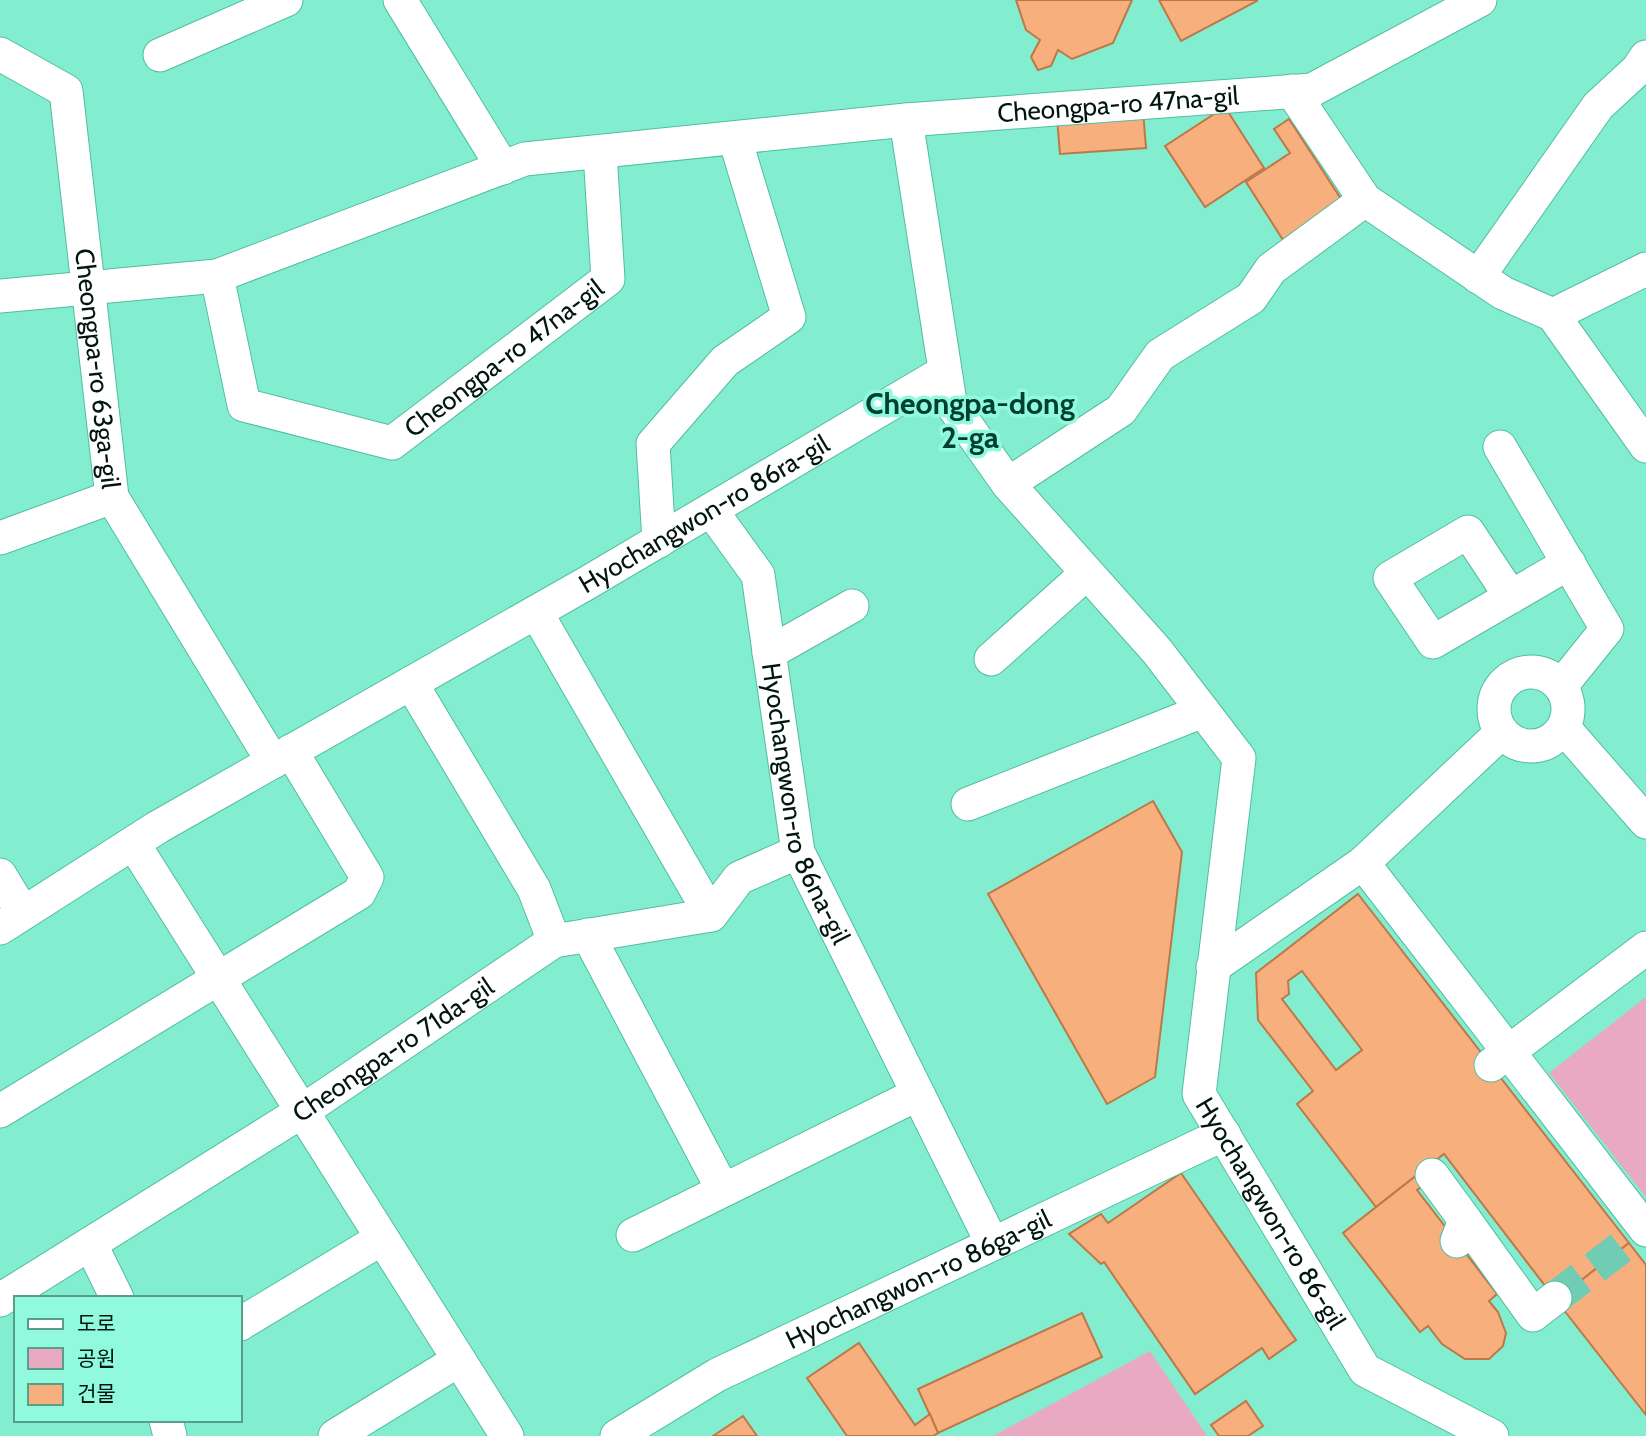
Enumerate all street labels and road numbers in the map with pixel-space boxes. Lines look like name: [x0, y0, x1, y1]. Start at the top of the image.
street label: Cheongpa-ro 47na-gil: [996, 79, 1240, 129]
street label: Cheongpa-ro 63ga-gil: [68, 247, 127, 490]
street label: Cheongpa-ro 47na-gil: [398, 272, 610, 444]
street label: Hyochangwon-ro 86ra-gil: [573, 428, 835, 600]
street label: Hyochangwon-ro 86na-gil: [755, 661, 857, 949]
street label: Cheongpa-ro 71da-gil: [286, 970, 500, 1129]
street label: Hyochangwon-ro 86-gil: [1189, 1092, 1353, 1335]
street label: Hyochangwon-ro 86ga-gil: [780, 1203, 1056, 1356]

